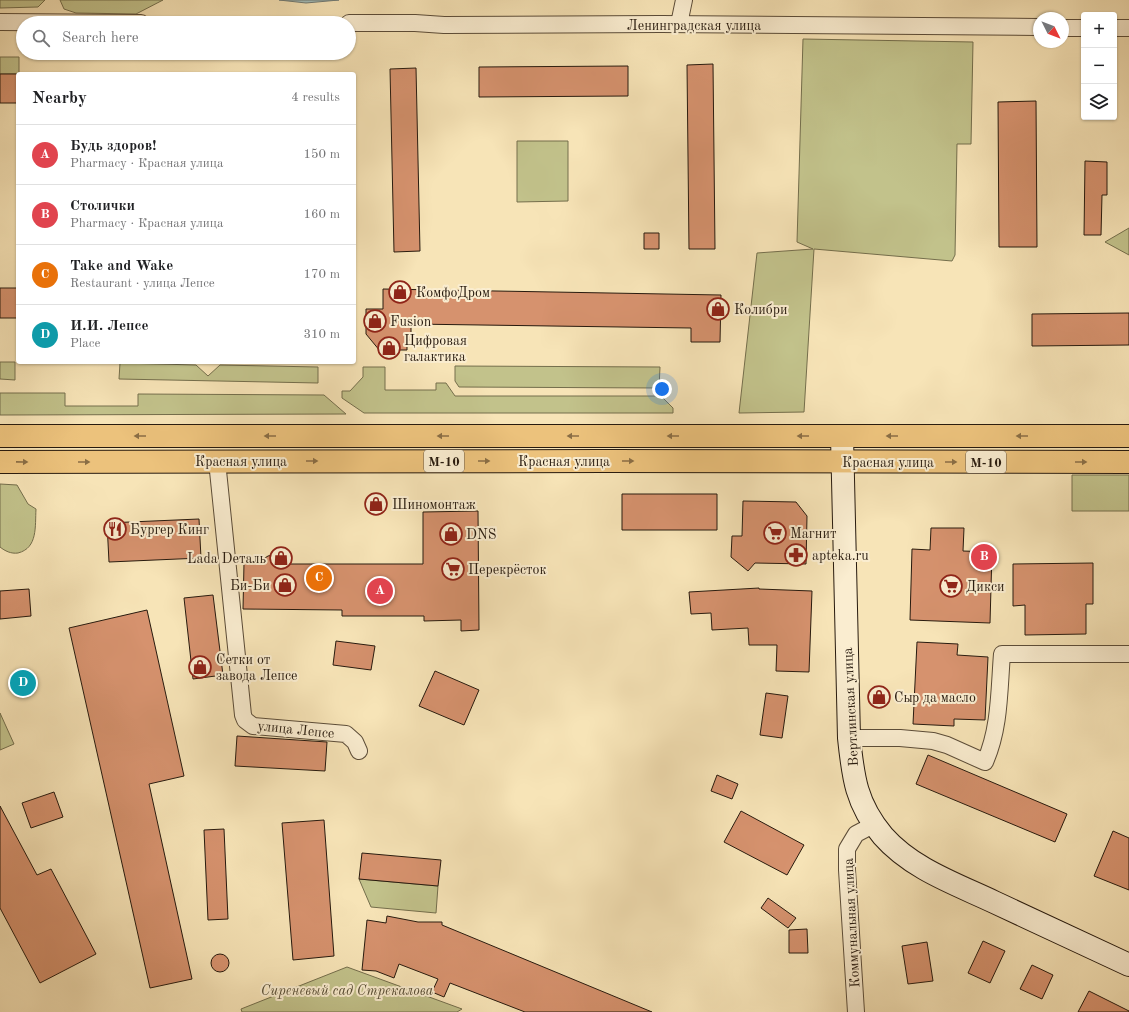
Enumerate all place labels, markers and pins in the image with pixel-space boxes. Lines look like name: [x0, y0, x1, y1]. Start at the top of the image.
shop icon: КомфоДром: [387, 279, 413, 305]
place label: КомфоДром: [416, 286, 490, 301]
shop icon: Колибри: [705, 296, 731, 322]
place label: Колибри: [734, 303, 787, 317]
shop icon: Fusion: [362, 308, 388, 334]
place label: Fusion: [390, 315, 432, 329]
place label: Цифровая галактика: [404, 334, 467, 364]
shop icon: Цифровая галактика: [376, 335, 402, 361]
shop icon: Шиномонтаж: [363, 491, 389, 517]
place label: Шиномонтаж: [392, 498, 476, 512]
restaurant icon: Бургер Кинг: [102, 516, 128, 542]
supermarket icon: Магнит: [762, 520, 788, 546]
shop icon: DNS: [438, 521, 464, 547]
place label: Бургер Кинг: [130, 523, 209, 537]
place label: Магнит: [790, 527, 837, 541]
place label: DNS: [466, 528, 496, 542]
pharmacy icon: apteka.ru: [783, 542, 809, 568]
pin: B: [971, 542, 997, 572]
shop icon: Lada Dеталь: [268, 545, 294, 571]
place label: apteka.ru: [812, 549, 869, 563]
place label: Lada Dеталь: [187, 552, 266, 566]
supermarket icon: Перекрёсток: [440, 556, 466, 582]
pin: C: [306, 563, 332, 593]
place label: Перекрёсток: [468, 563, 547, 577]
shop icon: Би-Би: [272, 572, 298, 598]
supermarket icon: Дикси: [938, 573, 964, 599]
pin: A: [367, 576, 393, 606]
place label: Би-Би: [230, 579, 270, 593]
place label: Дикси: [966, 580, 1005, 594]
place label: Сетки от завода Лепсе: [216, 653, 298, 683]
shop icon: Сетки от завода Лепсе: [187, 654, 213, 680]
pin: D: [10, 668, 36, 698]
shop icon: Сыр да масло: [866, 684, 892, 710]
place label: Сыр да масло: [894, 691, 976, 705]

